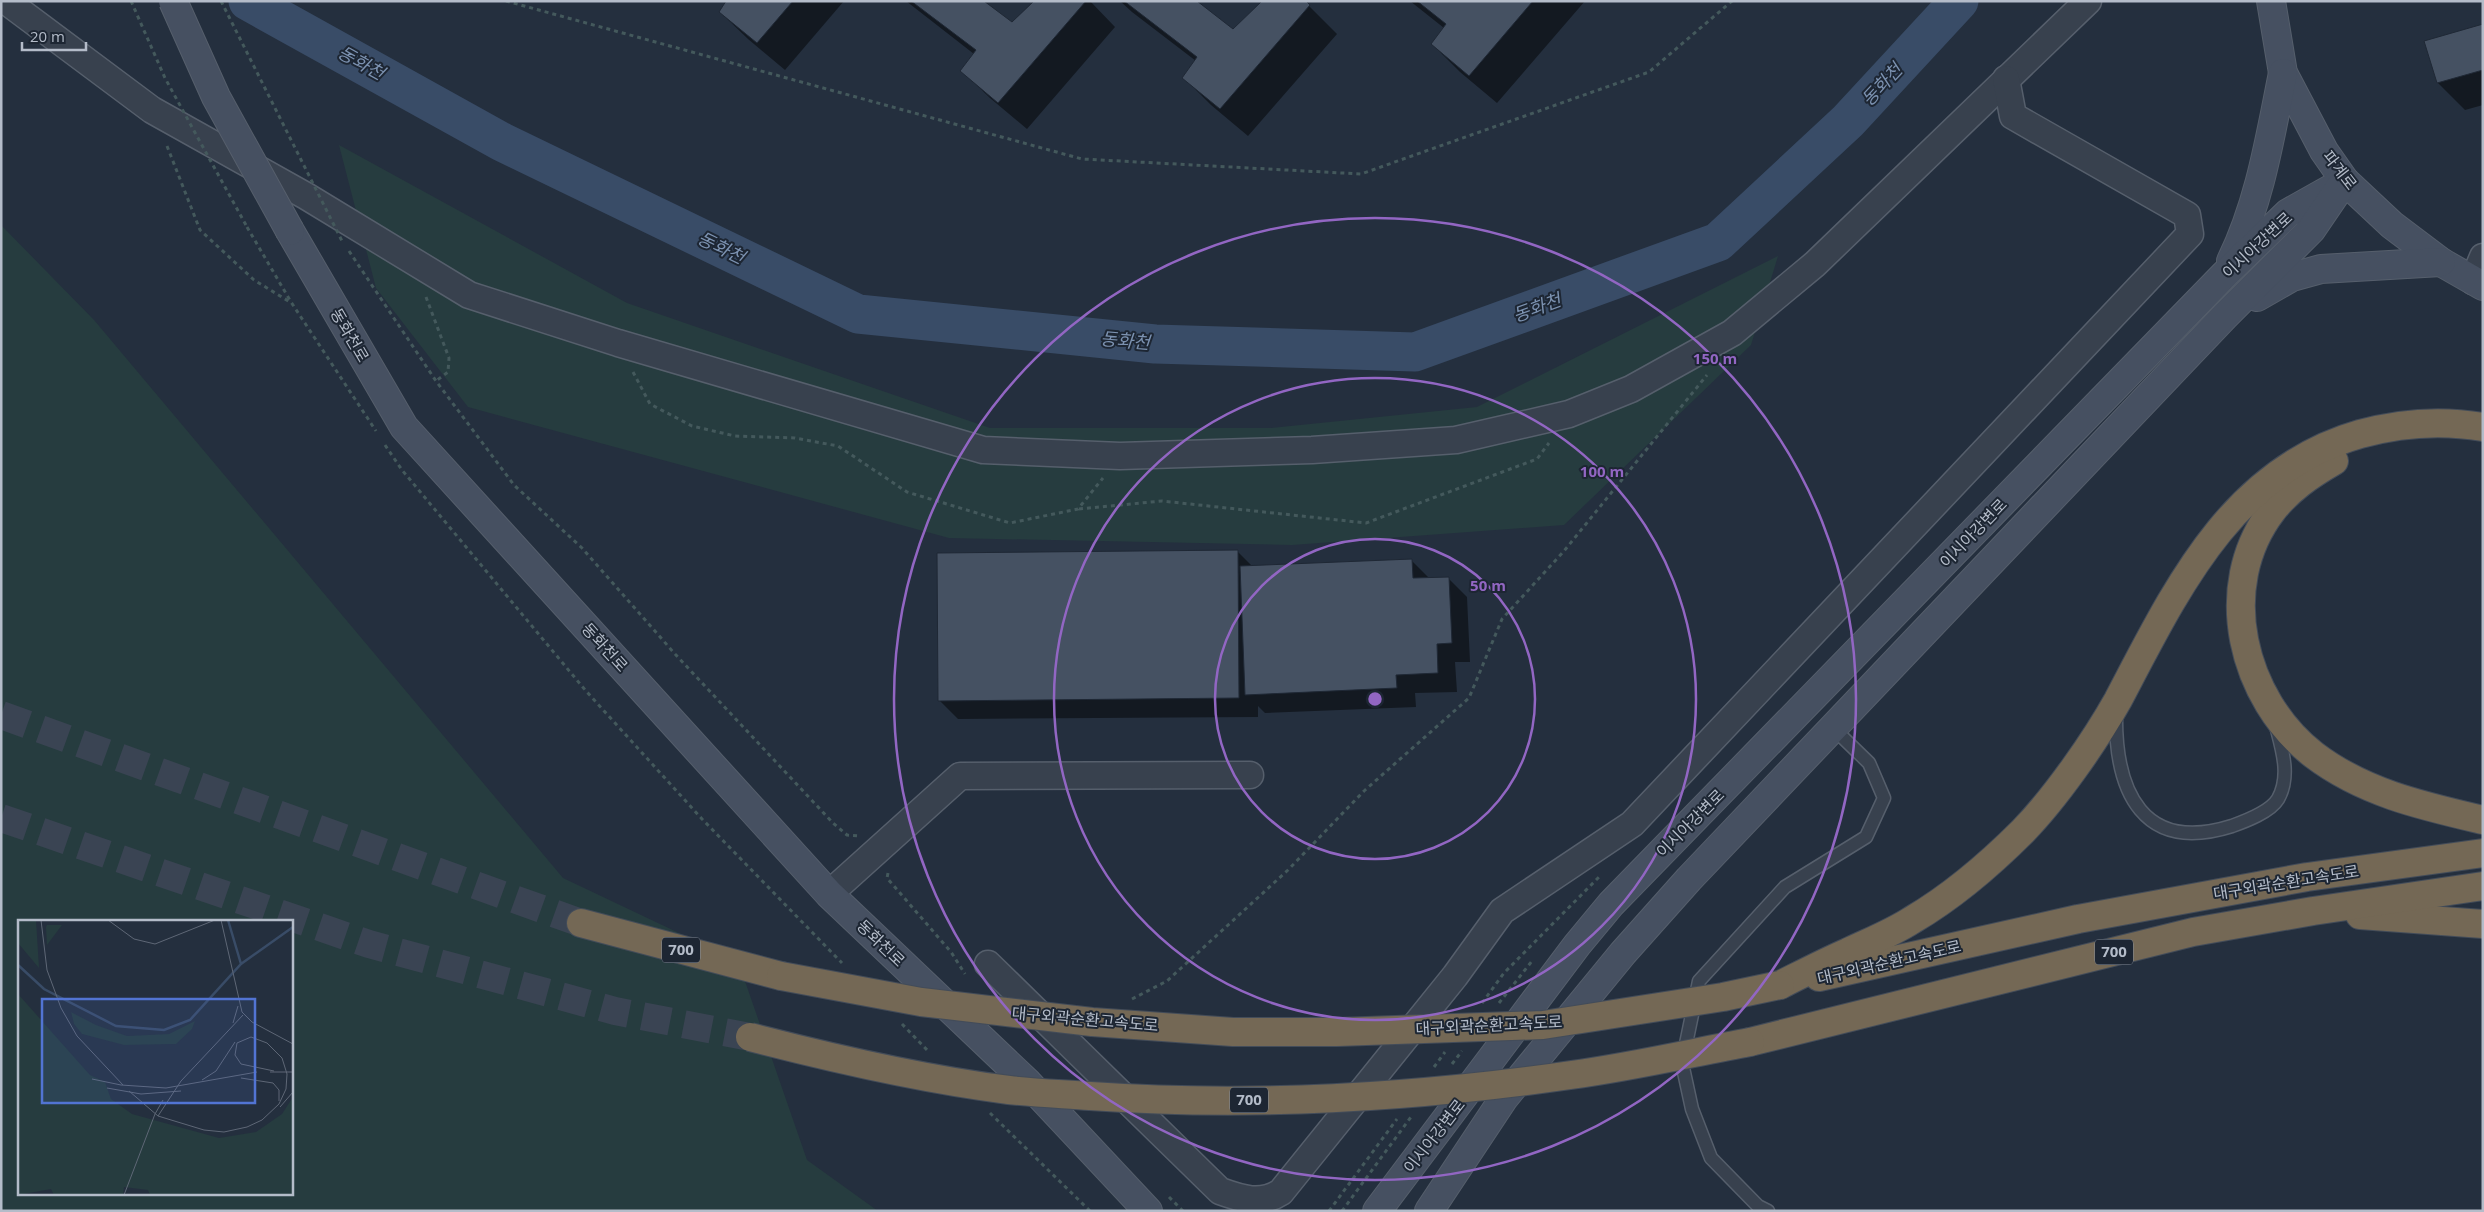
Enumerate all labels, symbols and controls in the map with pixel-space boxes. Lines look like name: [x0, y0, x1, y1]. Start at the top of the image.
scale bar: [22, 20, 86, 52]
text: 20 m: [30, 26, 65, 46]
water label: 동화천: [334, 40, 391, 86]
water label: 동화천: [1856, 56, 1909, 111]
street label: 파계로: [2318, 146, 2362, 194]
street label: 이시아강변로: [2217, 207, 2297, 283]
water label: 동화천: [694, 225, 751, 270]
water label: 동화천: [1509, 286, 1566, 327]
street label: 동화천로: [326, 304, 374, 366]
water label: 동화천: [1099, 326, 1153, 354]
text: 150 m: [1693, 348, 1737, 368]
text: 100 m: [1580, 461, 1624, 481]
street label: 이시아강변로: [1934, 493, 2012, 572]
text: 50 m: [1470, 575, 1506, 595]
street label: 동화천로: [577, 618, 633, 676]
centre of rings: [1366, 690, 1384, 708]
street label: 이시아강변로: [1651, 784, 1729, 862]
street label: 대구외곽순환고속도로: [2212, 860, 2361, 904]
street label: 동화천로: [852, 915, 910, 972]
inset map: [18, 920, 292, 1194]
street label: 대구외곽순환고속도로: [1815, 935, 1963, 989]
road number: 700: [662, 938, 700, 962]
road number: 700: [2095, 940, 2133, 964]
street label: 대구외곽순환고속도로: [1011, 1002, 1160, 1036]
street label: 대구외곽순환고속도로: [1415, 1010, 1563, 1040]
road number: 700: [1230, 1088, 1268, 1112]
street label: 이시아강변로: [1398, 1094, 1470, 1178]

